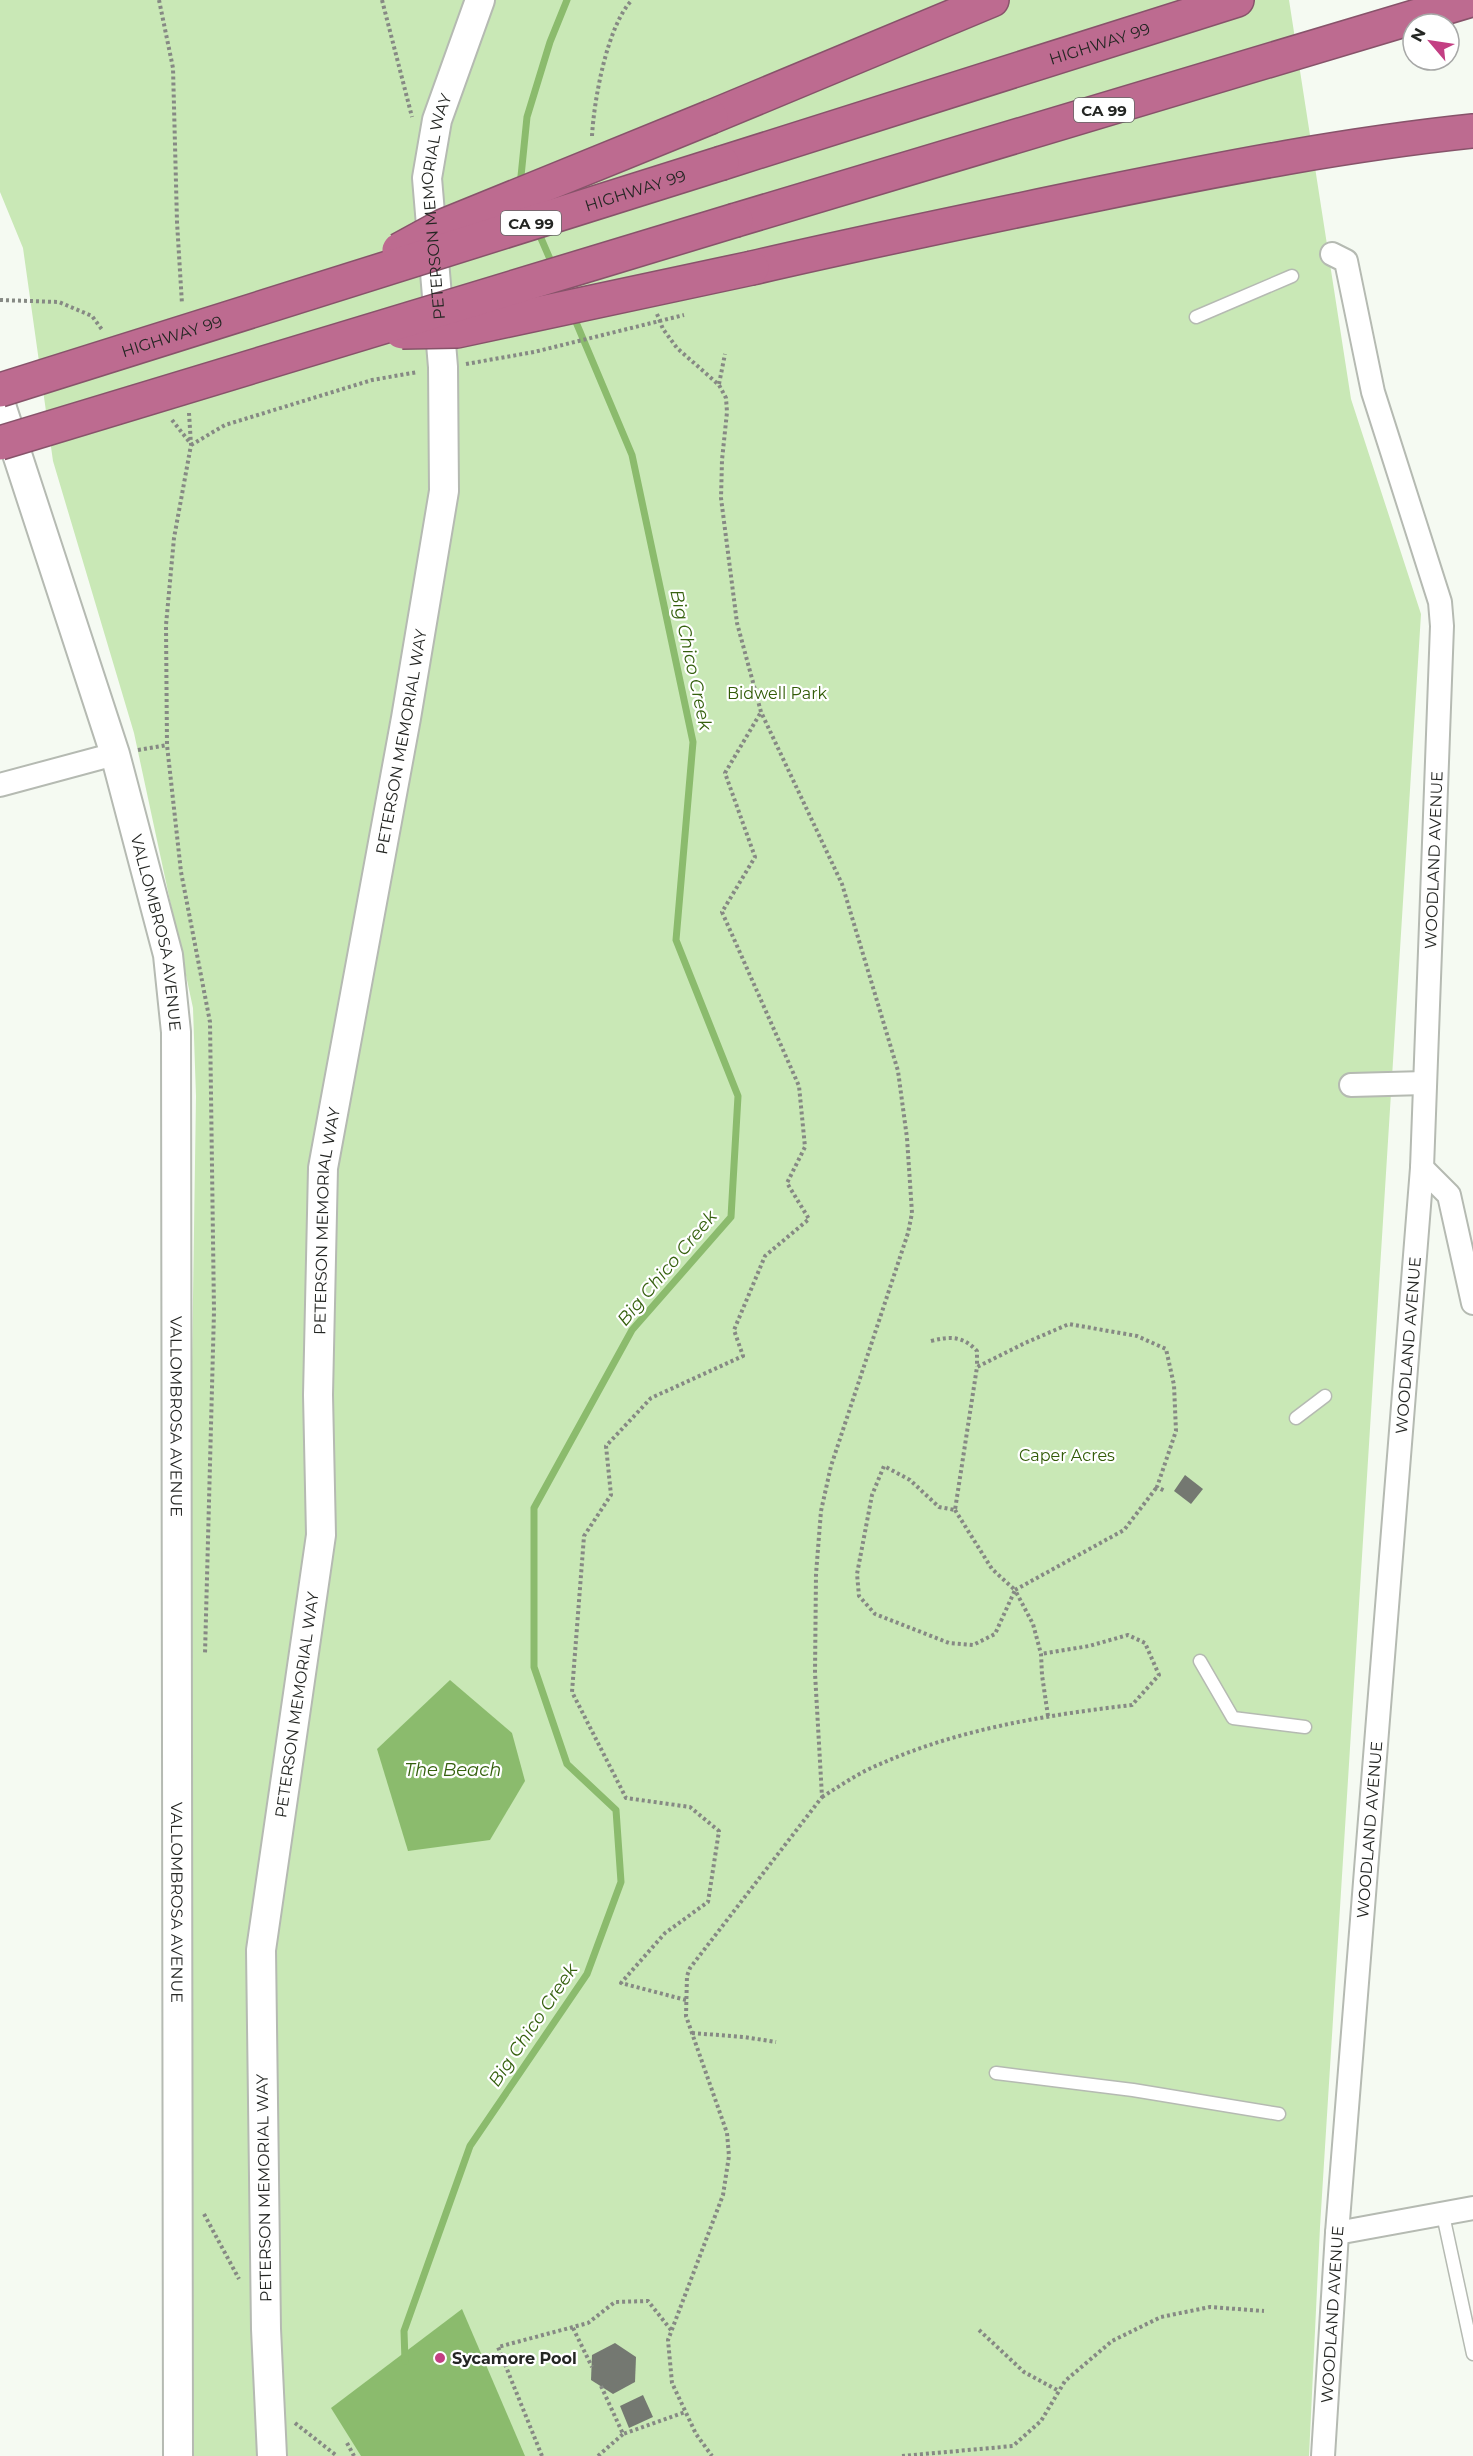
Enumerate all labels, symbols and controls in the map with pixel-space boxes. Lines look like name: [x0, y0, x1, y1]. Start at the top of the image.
north arrow: [1401, 12, 1461, 72]
street label: HIGHWAY 99: [1047, 19, 1152, 68]
text: N: [1407, 25, 1430, 45]
street label: PETERSON MEMORIAL WAY: [417, 90, 455, 321]
road number: CA 99: [1074, 98, 1134, 122]
street label: HIGHWAY 99: [582, 165, 688, 215]
road number: CA 99: [501, 211, 561, 235]
street label: HIGHWAY 99: [119, 311, 225, 361]
water label: Big Chico Creek: [665, 587, 717, 734]
street label: PETERSON MEMORIAL WAY: [372, 627, 430, 856]
park label: Bidwell Park: [727, 684, 827, 703]
street label: WOODLAND AVENUE: [1421, 771, 1446, 949]
street label: VALLOMBROSA AVENUE: [127, 832, 185, 1032]
street label: PETERSON MEMORIAL WAY: [310, 1105, 344, 1335]
water label: Big Chico Creek: [612, 1205, 722, 1330]
street label: WOODLAND AVENUE: [1391, 1256, 1424, 1435]
street label: VALLOMBROSA AVENUE: [167, 1316, 186, 1517]
park label: Caper Acres: [1019, 1446, 1115, 1465]
street label: PETERSON MEMORIAL WAY: [271, 1590, 322, 1819]
street label: WOODLAND AVENUE: [1353, 1740, 1386, 1919]
water label: The Beach: [405, 1759, 501, 1781]
street label: VALLOMBROSA AVENUE: [168, 1802, 187, 2003]
water label: Big Chico Creek: [484, 1958, 583, 2091]
street label: PETERSON MEMORIAL WAY: [252, 2073, 275, 2302]
street label: WOODLAND AVENUE: [1317, 2225, 1347, 2404]
place label: Sycamore Pool: [452, 2349, 577, 2368]
marker: Sycamore Pool: [433, 2351, 447, 2365]

